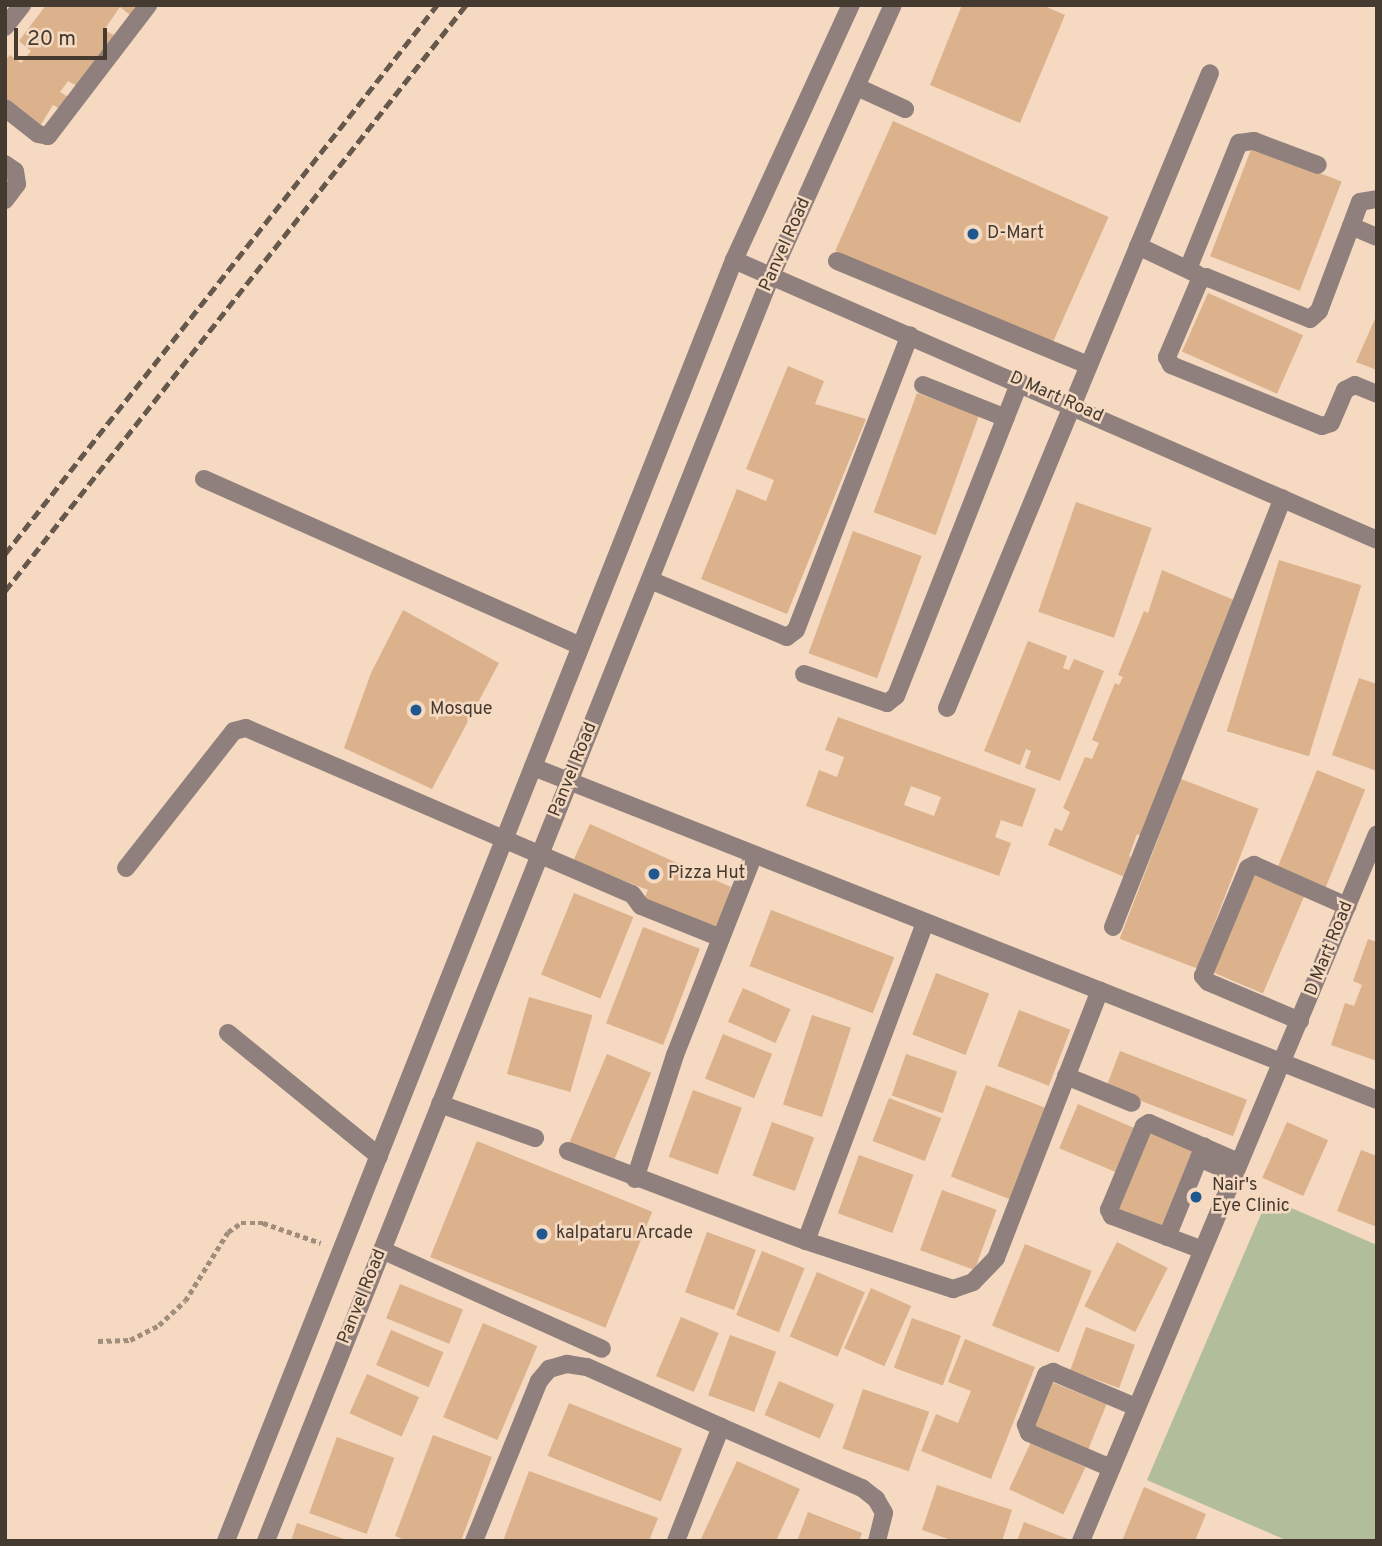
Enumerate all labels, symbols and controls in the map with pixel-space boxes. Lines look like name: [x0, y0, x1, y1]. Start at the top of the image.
scale bar: [18, 14, 110, 58]
text: 20 m: [27, 26, 76, 53]
street label: Panvel Road: [756, 195, 816, 295]
place label: D-Mart: [987, 223, 1044, 245]
marker: D-Mart: [965, 226, 981, 242]
street label: D Mart Road: [1006, 368, 1106, 428]
place label: Mosque: [430, 699, 492, 721]
marker: Mosque: [408, 702, 424, 718]
street label: Panvel Road: [545, 719, 603, 821]
place label: Pizza Hut: [668, 863, 745, 885]
marker: Pizza Hut: [646, 866, 662, 882]
street label: D Mart Road: [1301, 899, 1359, 999]
place label: Nair's Eye Clinic: [1212, 1176, 1290, 1218]
marker: Nair's Eye Clinic: [1186, 1187, 1206, 1207]
place label: kalpataru Arcade: [556, 1223, 694, 1245]
marker: kalpataru Arcade: [534, 1226, 550, 1242]
street label: Panvel Road: [334, 1246, 392, 1348]

